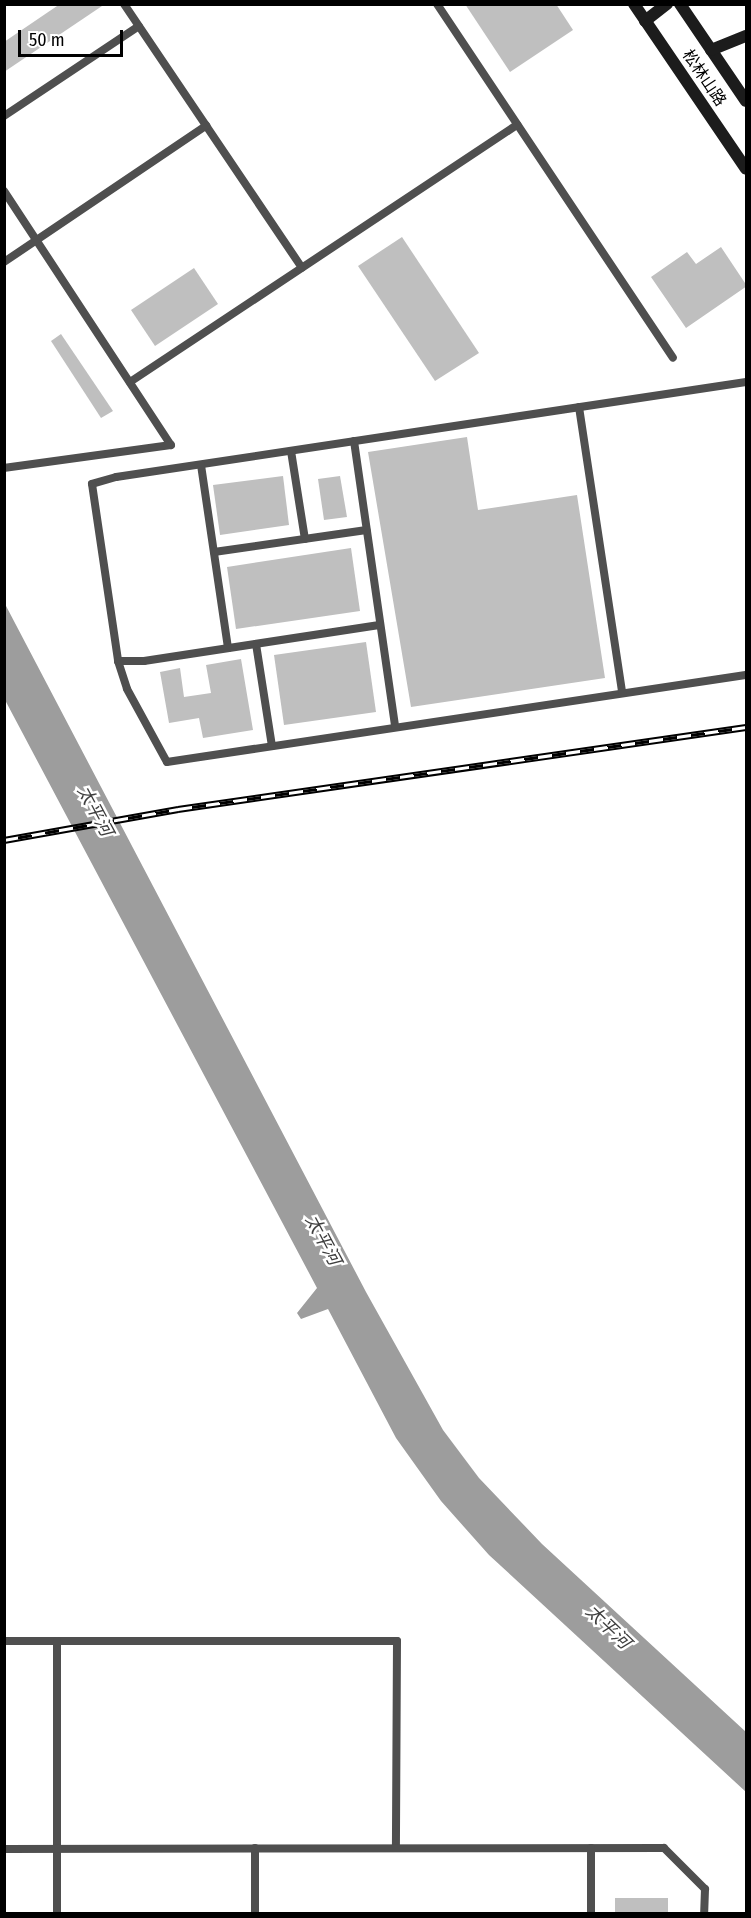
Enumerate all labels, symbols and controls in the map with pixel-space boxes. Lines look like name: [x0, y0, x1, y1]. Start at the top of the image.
scale bar: [21, 18, 126, 56]
text: 50 m: [29, 29, 65, 51]
street label: 松林山路: [678, 46, 730, 110]
water label: 太平河: [73, 782, 117, 840]
water label: 太平河: [301, 1211, 345, 1269]
water label: 太平河: [581, 1600, 635, 1654]

